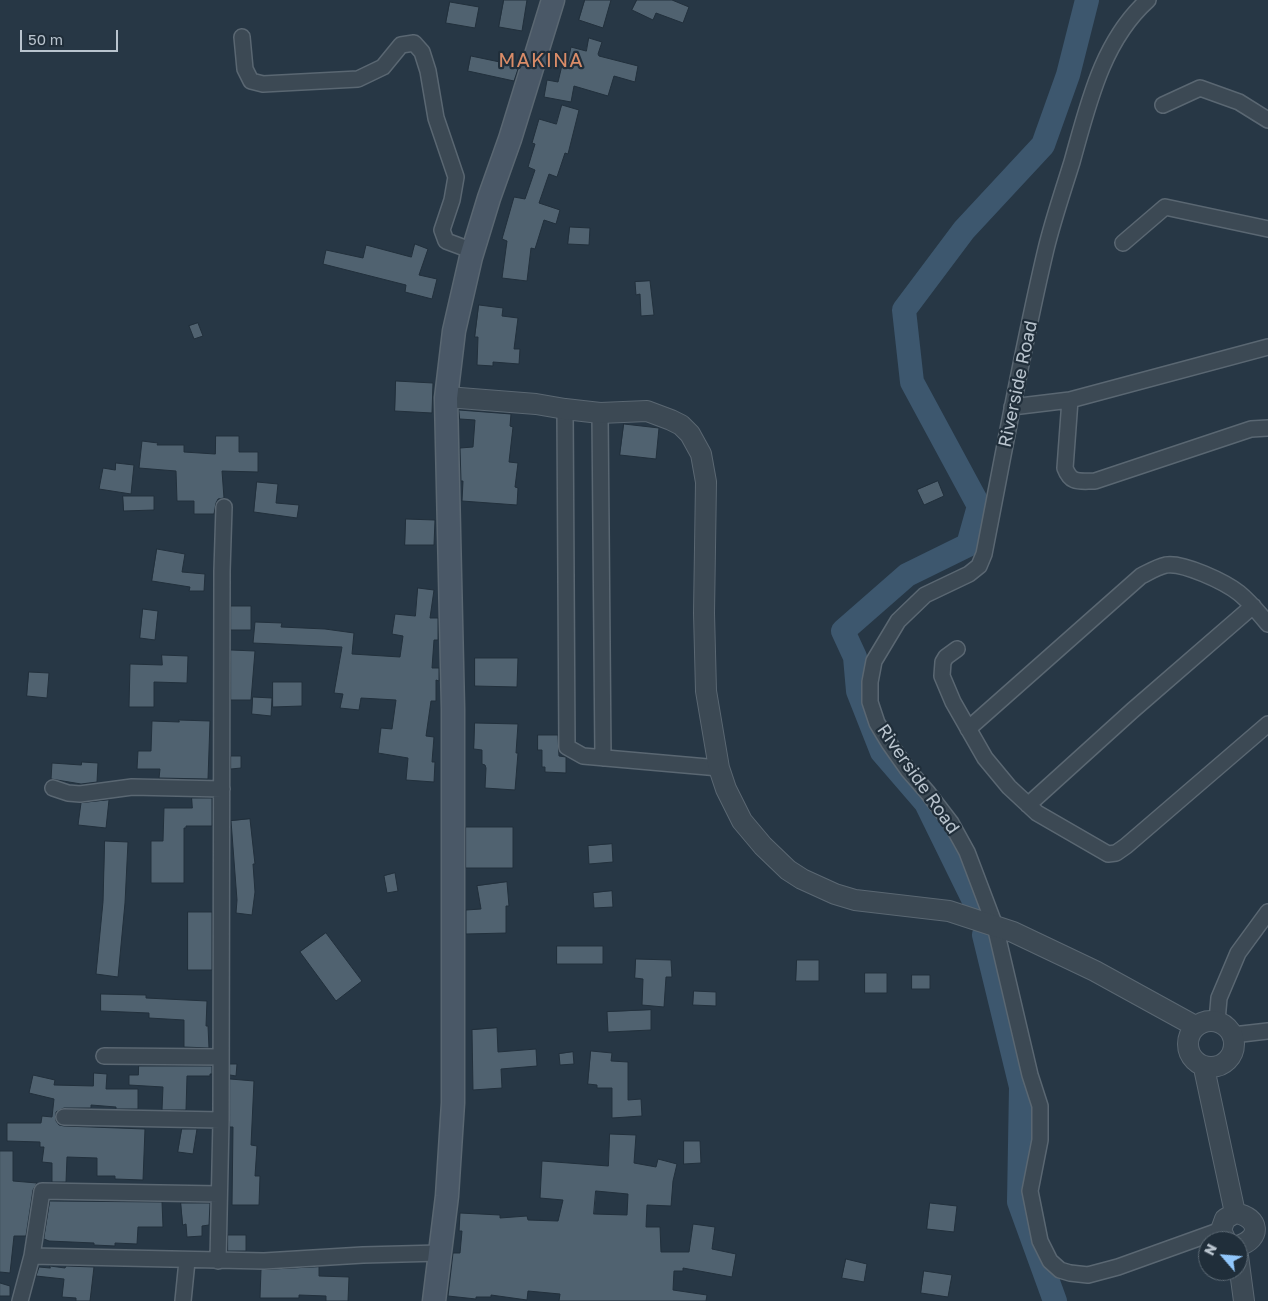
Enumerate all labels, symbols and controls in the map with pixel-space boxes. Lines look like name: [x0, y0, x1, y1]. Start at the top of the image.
scale bar: [22, 20, 120, 52]
text: 50 m: [28, 30, 63, 48]
district label: MAKINA: [498, 49, 584, 73]
street label: Riverside Road: [994, 319, 1042, 449]
street label: Riverside Road: [872, 720, 964, 838]
north arrow: [1198, 1231, 1248, 1281]
text: N: [1200, 1241, 1220, 1258]

